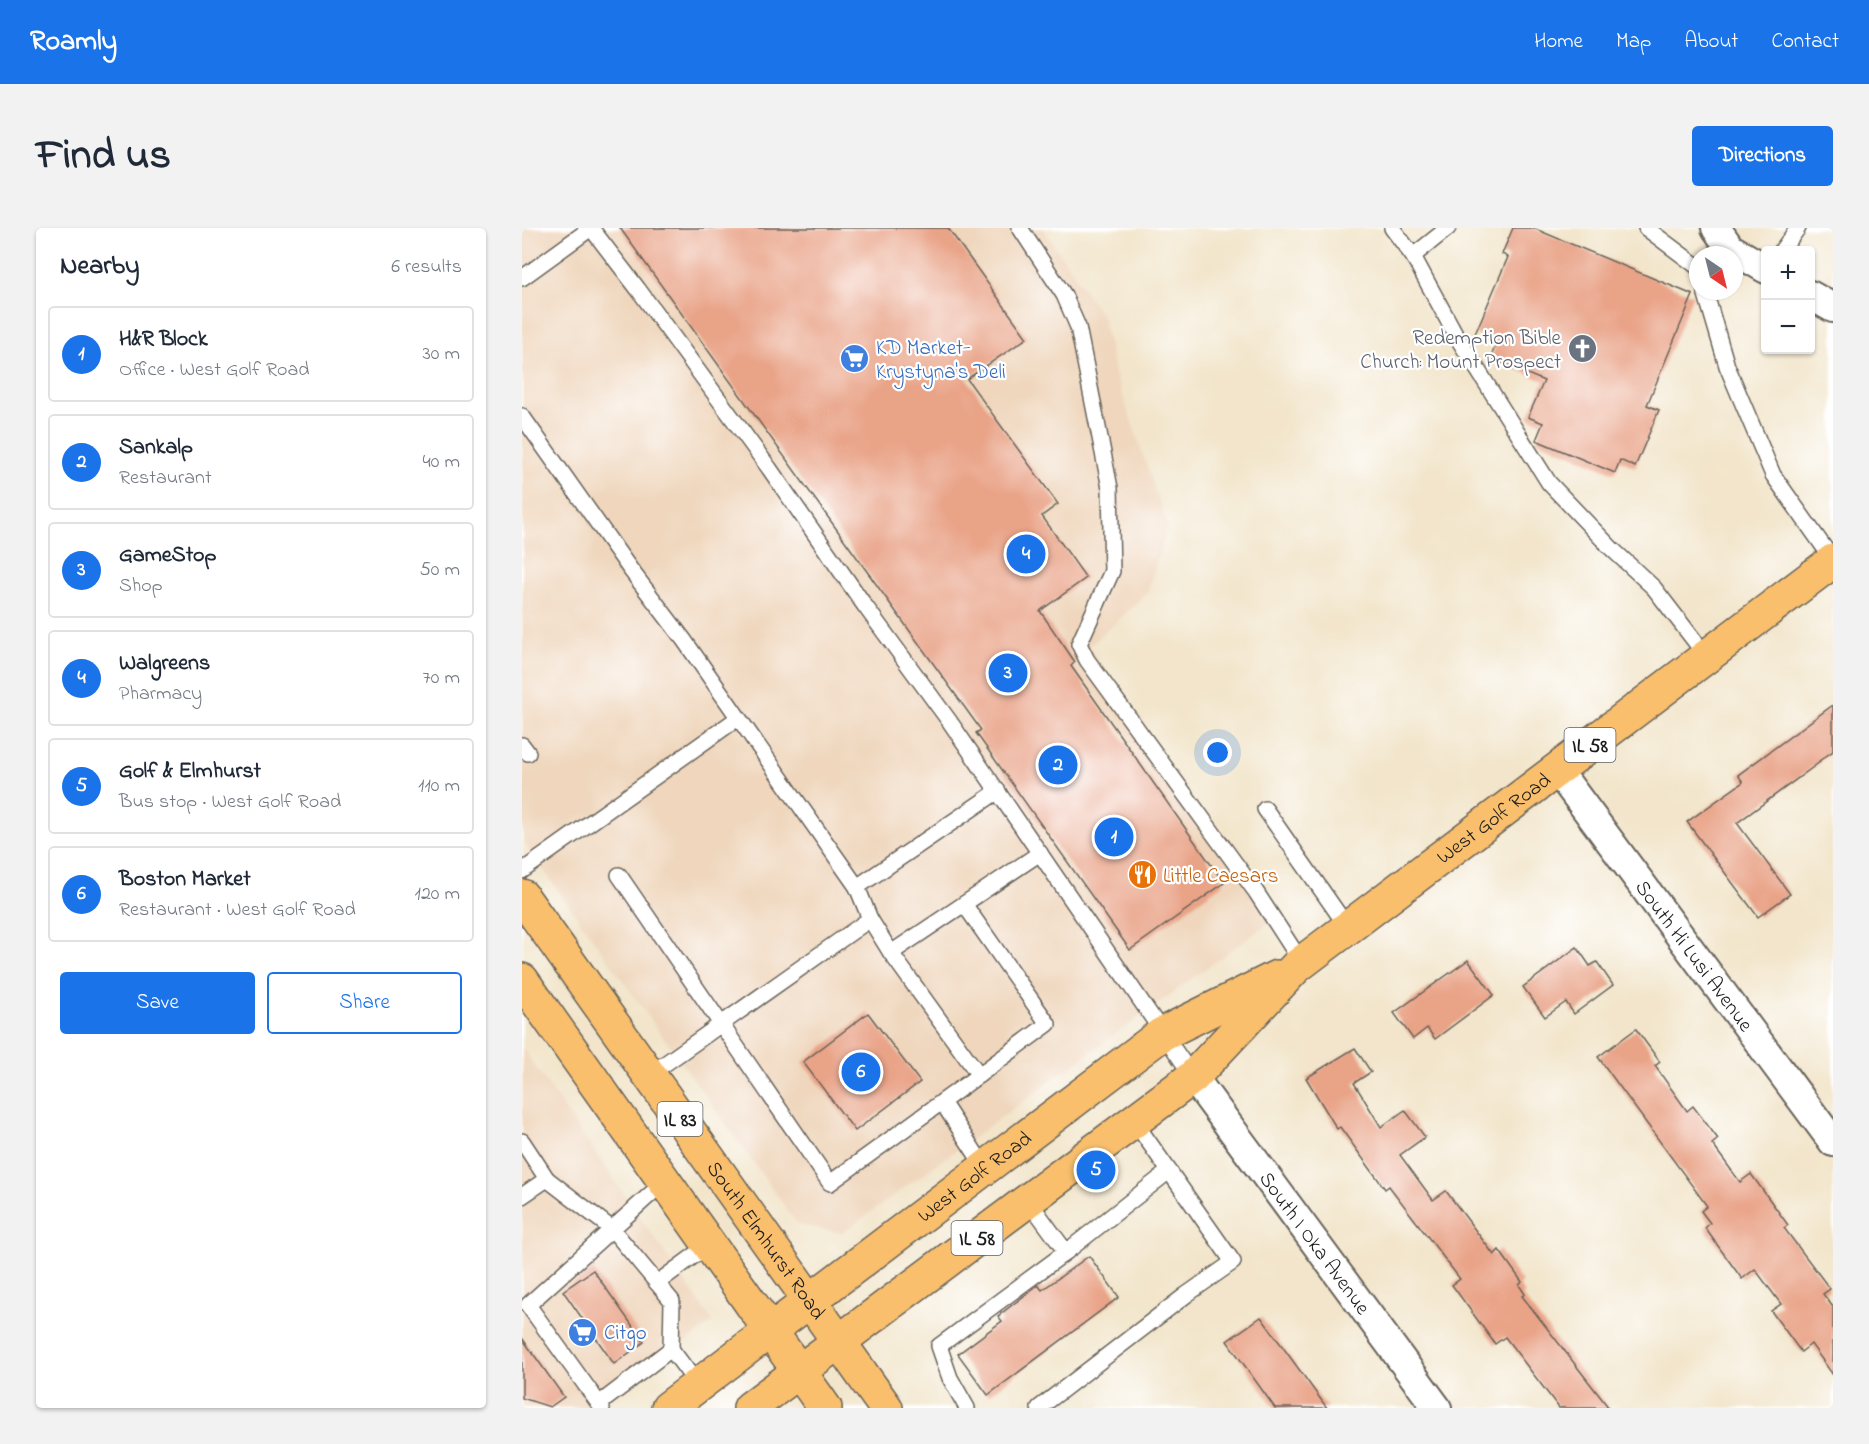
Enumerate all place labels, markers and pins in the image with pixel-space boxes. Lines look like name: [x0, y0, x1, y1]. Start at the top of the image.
place label: Redemption Bible Church: Mount Prospect: [1360, 324, 1562, 378]
church icon: Redemption Bible Church: Mount Prospect: [1566, 333, 1598, 365]
place label: KD Market- Krystyna's Deli: [876, 334, 1006, 390]
supermarket icon: KD Market- Krystyna's Deli: [839, 343, 871, 375]
pin: 4: [1006, 532, 1046, 576]
pin: 3: [988, 650, 1028, 696]
pin: 2: [1038, 742, 1078, 788]
pin: 1: [1094, 814, 1134, 860]
restaurant icon: Little Caesars: [1126, 859, 1158, 891]
place label: Little Caesars: [1163, 862, 1278, 892]
pin: 6: [842, 1050, 880, 1094]
pin: 5: [1076, 1148, 1116, 1192]
supermarket icon: Citgo: [567, 1316, 599, 1348]
place label: Citgo: [604, 1319, 647, 1351]

